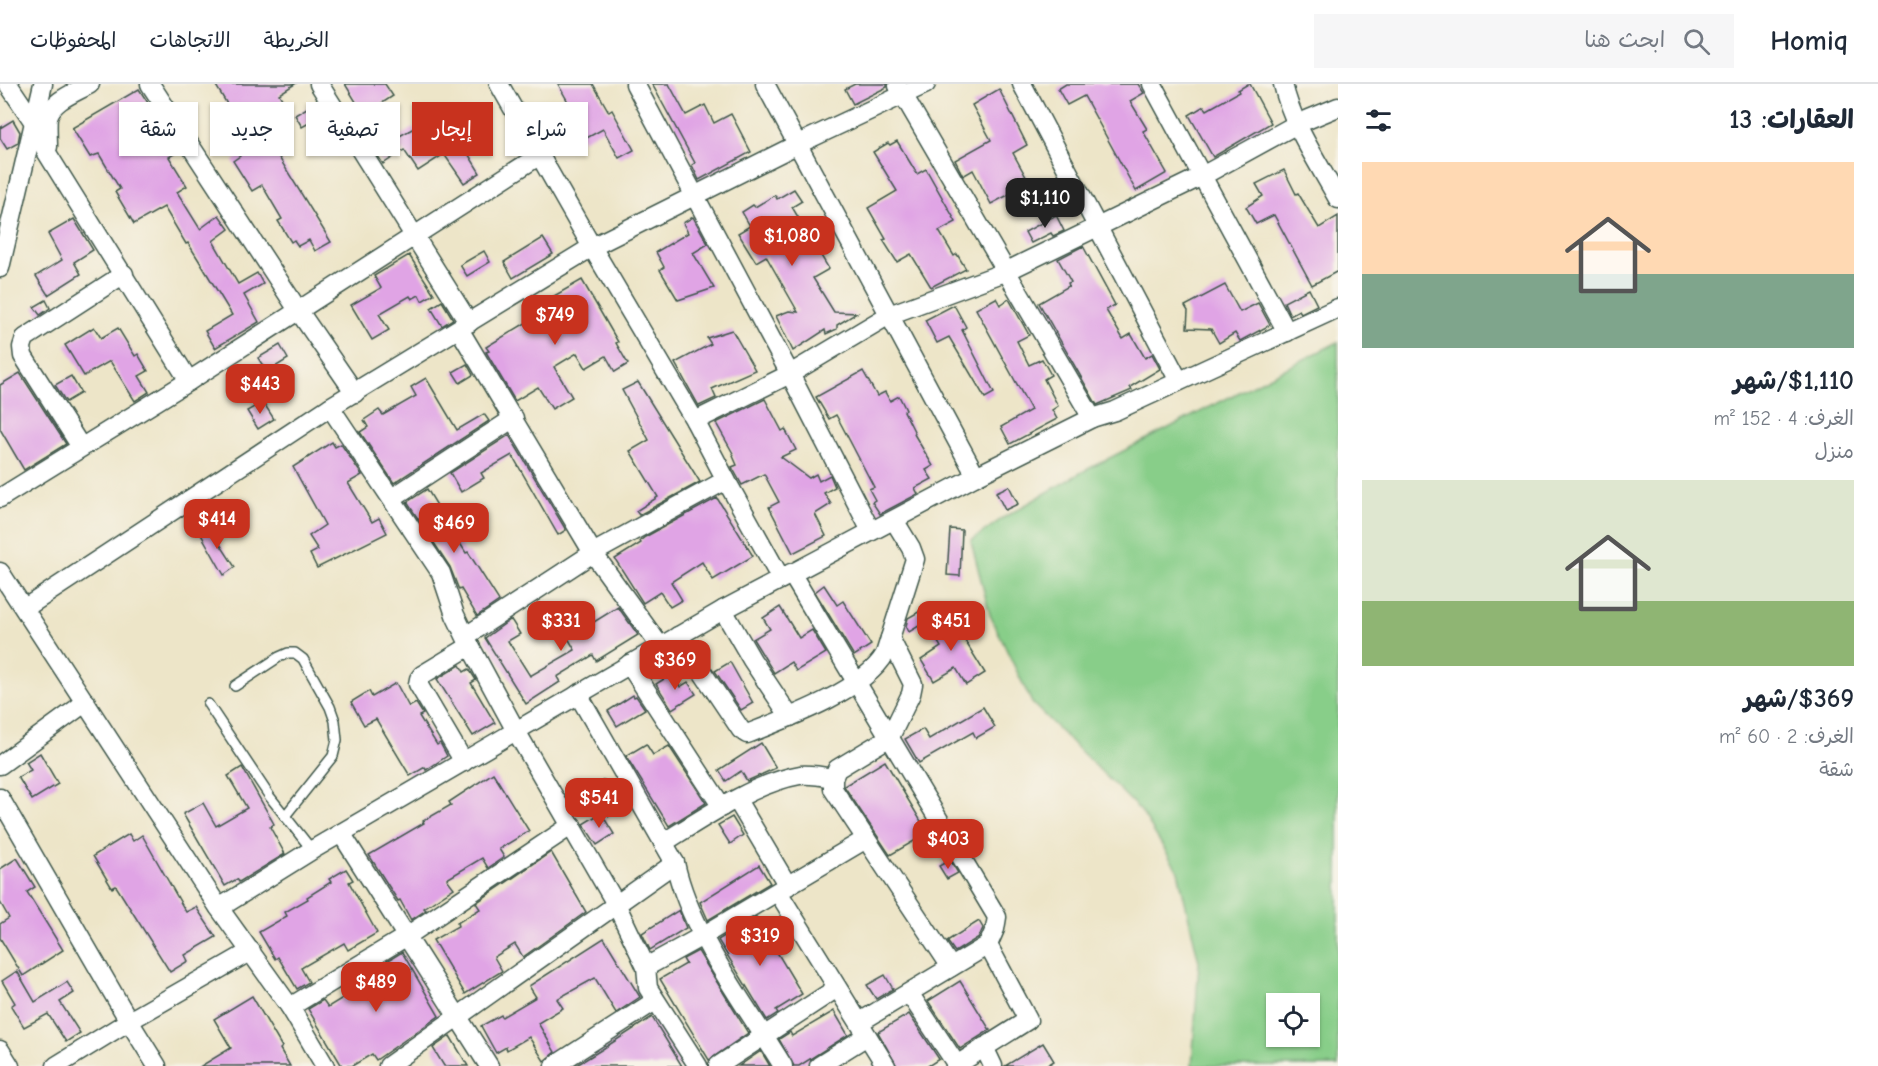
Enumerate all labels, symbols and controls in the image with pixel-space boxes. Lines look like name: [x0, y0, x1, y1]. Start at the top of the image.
search box: [1314, 14, 1734, 68]
icon: search: [1680, 25, 1713, 58]
text: Homiq: [1770, 25, 1848, 57]
text: ابحث هنا: [1584, 27, 1665, 53]
text: المحفوظات: [30, 28, 116, 52]
text: الاتجاهات: [149, 28, 231, 52]
text: الخريطة: [264, 28, 329, 52]
chip: شقة: [119, 102, 198, 156]
chip: جديد: [210, 102, 294, 156]
chip: تصفية: [306, 102, 400, 156]
chip: إيجار: [412, 102, 493, 156]
chip: شراء: [505, 102, 588, 156]
icon: filters: [1362, 104, 1395, 137]
text: العقارات: 13: [1729, 105, 1854, 135]
pin: $1,110: [996, 178, 1094, 229]
text: $1,110: [1020, 186, 1070, 209]
icon: home: [1554, 201, 1662, 309]
pin: $1,080: [743, 216, 841, 267]
text: $1,080: [764, 224, 820, 247]
pin: $749: [519, 295, 591, 346]
text: $749: [535, 303, 575, 326]
pin: $443: [224, 364, 296, 415]
text: $1,110/شهر: [1733, 366, 1854, 396]
text: $443: [240, 372, 280, 395]
text: الغرف: 4 · 152 m²: [1714, 407, 1854, 430]
text: منزل: [1815, 440, 1854, 463]
pin: $414: [181, 499, 253, 550]
pin: $469: [418, 503, 490, 554]
text: $414: [198, 507, 236, 530]
text: $469: [433, 511, 475, 534]
icon: home: [1554, 519, 1662, 627]
pin: $331: [525, 601, 597, 652]
pin: $451: [915, 601, 987, 652]
text: $331: [541, 609, 581, 632]
text: $451: [931, 609, 971, 632]
pin: $369: [639, 640, 711, 691]
text: $369: [654, 648, 696, 671]
text: $369/شهر: [1744, 684, 1854, 714]
text: الغرف: 2 · 60 m²: [1719, 725, 1854, 748]
text: شقة: [1819, 758, 1854, 781]
pin: $541: [563, 778, 635, 829]
text: $541: [579, 786, 619, 809]
pin: $403: [912, 819, 984, 870]
text: $403: [927, 827, 969, 850]
pin: $319: [724, 916, 796, 967]
text: $319: [740, 924, 780, 947]
pin: $489: [340, 962, 412, 1013]
text: $489: [355, 970, 397, 993]
map controls: [1266, 993, 1320, 1047]
button: locate: [1266, 993, 1320, 1047]

